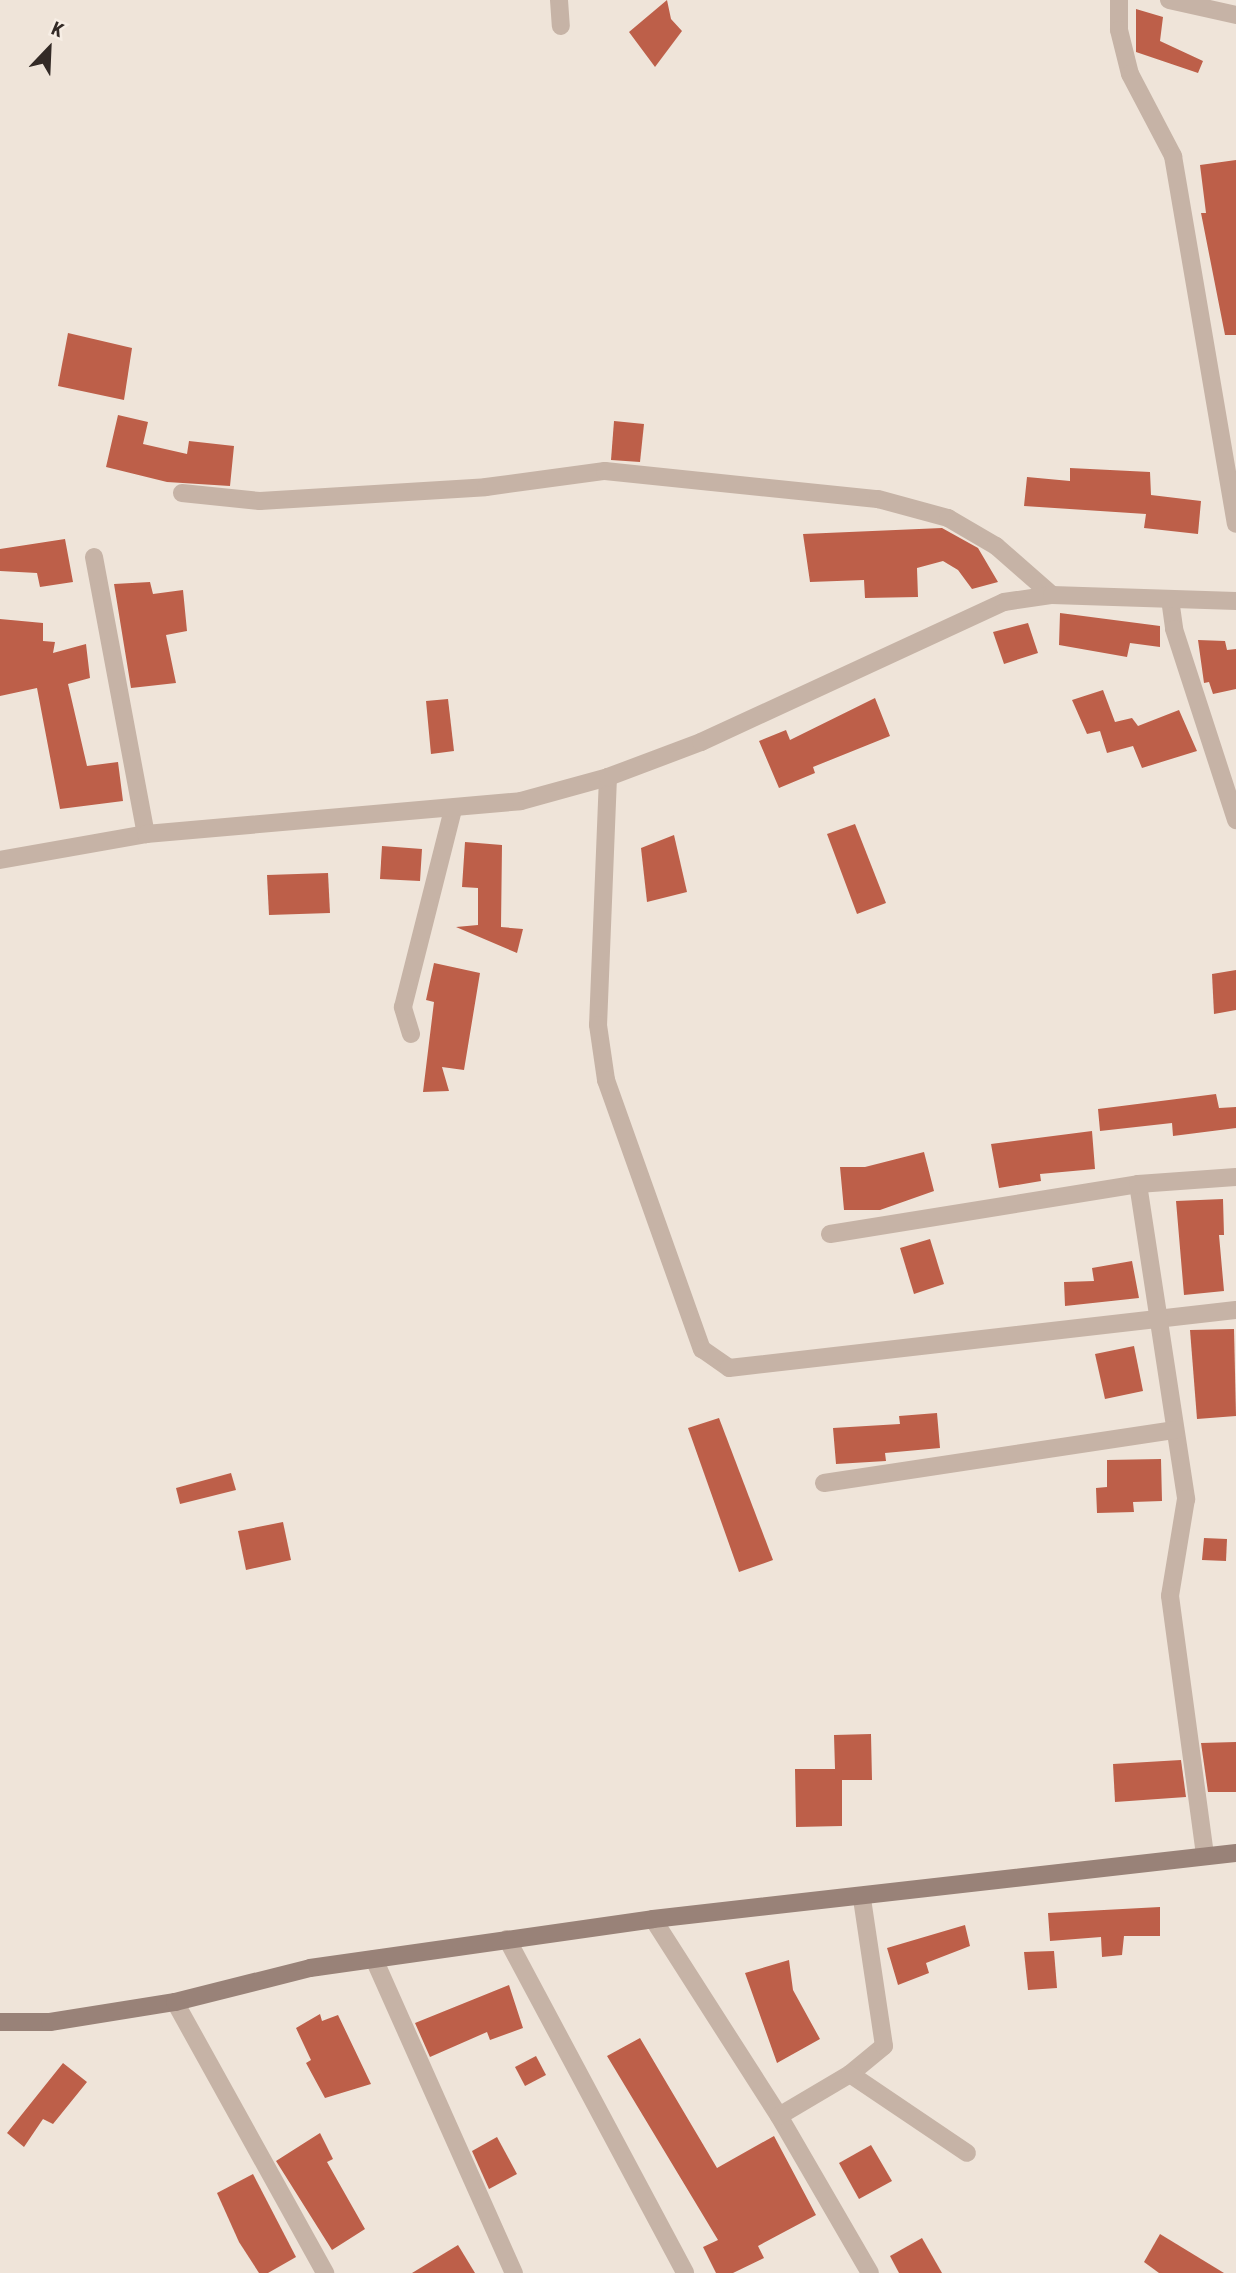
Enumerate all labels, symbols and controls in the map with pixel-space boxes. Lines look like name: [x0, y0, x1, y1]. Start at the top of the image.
north arrow: [14, 14, 84, 84]
text: K: [48, 17, 67, 42]

